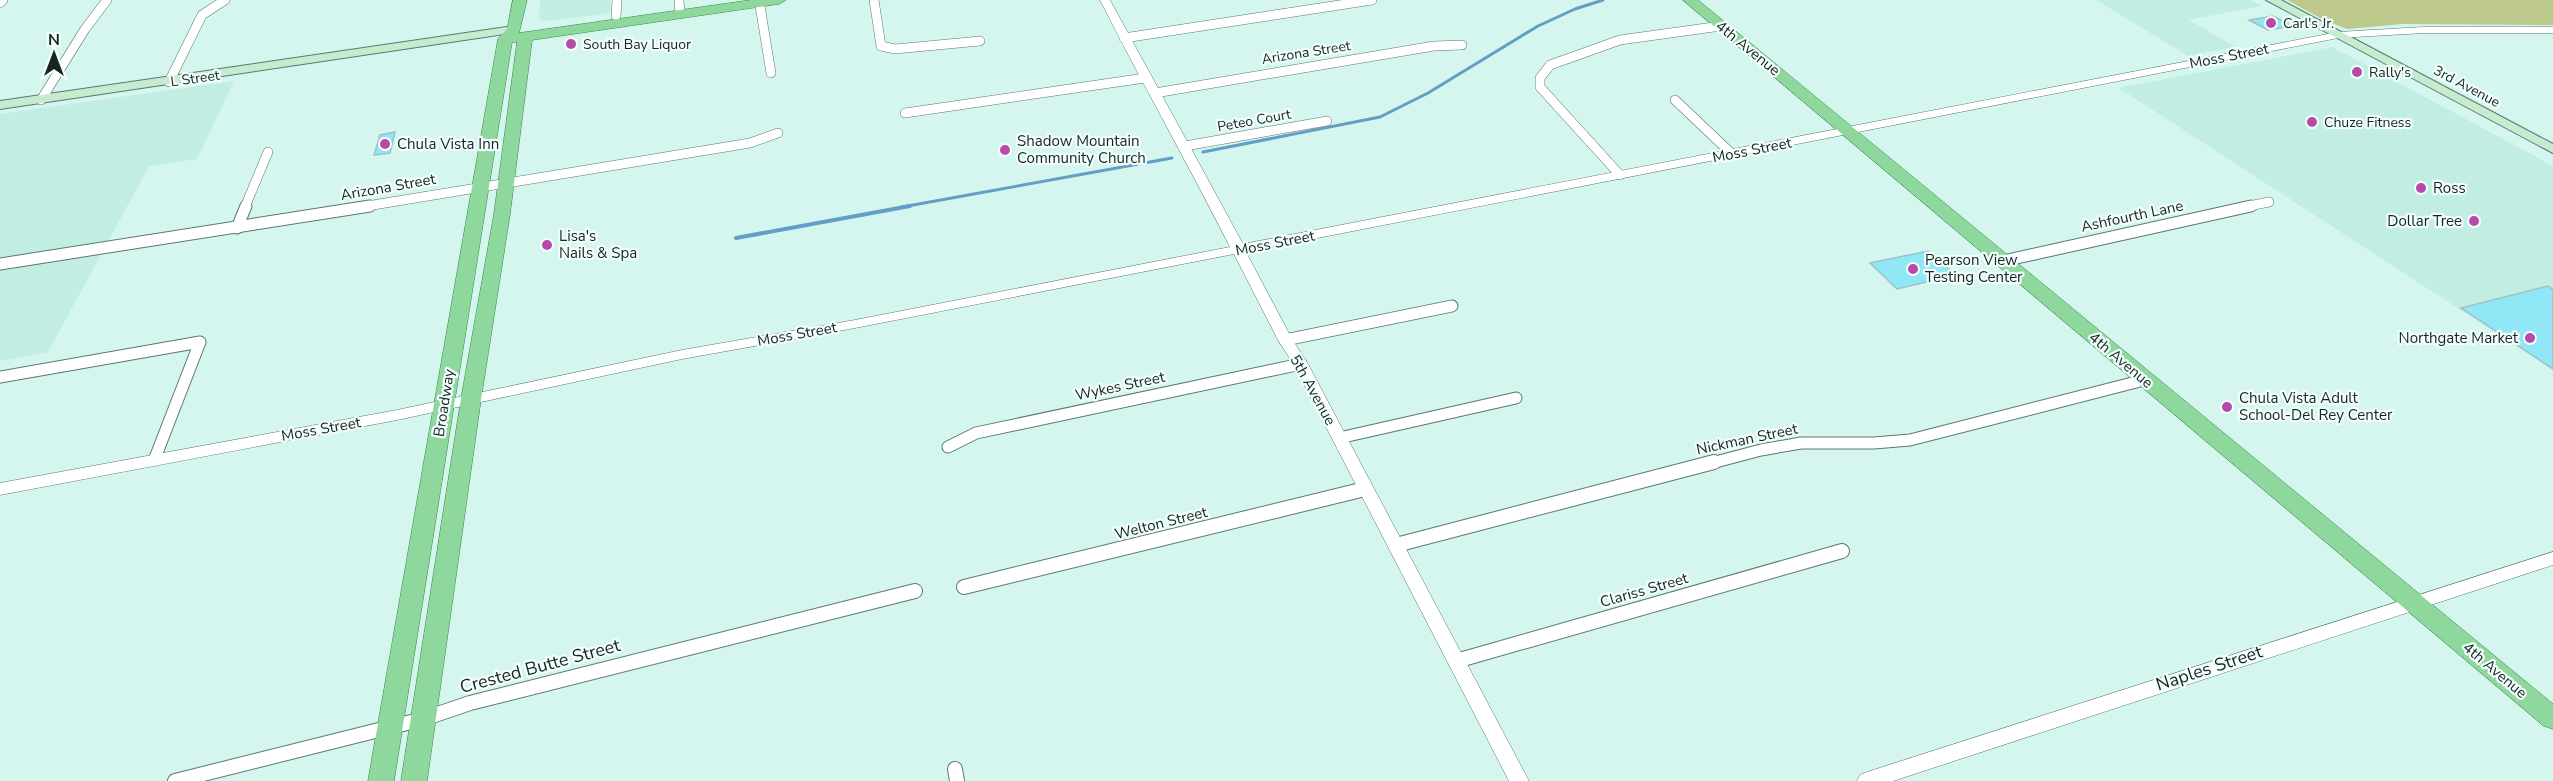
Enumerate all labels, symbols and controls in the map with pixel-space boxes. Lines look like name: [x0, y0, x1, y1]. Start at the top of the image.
place label: Carl's Jr.: [2283, 14, 2334, 33]
street label: 4th Avenue: [1712, 16, 1784, 80]
marker: Carl's Jr.: [2264, 16, 2278, 30]
north arrow: [24, 24, 84, 84]
text: N: [48, 29, 60, 51]
place label: South Bay Liquor: [583, 35, 691, 54]
street label: Arizona Street: [1260, 36, 1352, 69]
marker: South Bay Liquor: [564, 37, 578, 51]
street label: Moss Street: [2188, 38, 2271, 73]
street label: 3rd Avenue: [2430, 61, 2503, 112]
place label: Rally's: [2369, 63, 2411, 82]
marker: Rally's: [2350, 65, 2364, 79]
street label: L Street: [169, 66, 221, 91]
street label: Peteo Court: [1216, 105, 1293, 136]
place label: Chuze Fitness: [2324, 113, 2412, 132]
marker: Chuze Fitness: [2305, 115, 2319, 129]
place label: Shadow Mountain Community Church: [1017, 131, 1146, 168]
street label: Moss Street: [1711, 132, 1794, 167]
place label: Chula Vista Inn: [397, 134, 499, 154]
marker: Chula Vista Inn: [378, 137, 392, 151]
marker: Shadow Mountain Community Church: [998, 143, 1012, 157]
street label: Arizona Street: [339, 169, 438, 205]
place label: Ross: [2433, 178, 2466, 198]
marker: Ross: [2414, 181, 2428, 195]
street label: Ashfourth Lane: [2079, 195, 2185, 237]
place label: Dollar Tree: [2387, 211, 2462, 231]
marker: Dollar Tree: [2467, 214, 2481, 228]
street label: Moss Street: [1234, 225, 1317, 260]
place label: Lisa's Nails & Spa: [559, 226, 637, 263]
marker: Lisa's Nails & Spa: [540, 238, 554, 252]
place label: Pearson View Testing Center: [1925, 250, 2023, 287]
marker: Pearson View Testing Center: [1906, 262, 1920, 276]
street label: Moss Street: [756, 317, 839, 351]
street label: 4th Avenue: [2085, 327, 2157, 393]
place label: Northgate Market: [2399, 328, 2519, 348]
marker: Northgate Market: [2523, 331, 2537, 345]
street label: 5th Avenue: [1285, 351, 1341, 429]
street label: Broadway: [429, 367, 459, 438]
street label: Wykes Street: [1073, 367, 1167, 405]
place label: Chula Vista Adult School-Del Rey Center: [2239, 388, 2393, 425]
marker: Chula Vista Adult School-Del Rey Center: [2220, 400, 2234, 414]
street label: Moss Street: [280, 412, 363, 446]
street label: Nickman Street: [1694, 418, 1800, 460]
street label: Welton Street: [1113, 502, 1210, 544]
street label: Clariss Street: [1598, 568, 1691, 612]
street label: Crested Butte Street: [457, 633, 624, 699]
street label: 4th Avenue: [2459, 637, 2531, 703]
street label: Naples Street: [2153, 639, 2266, 696]

